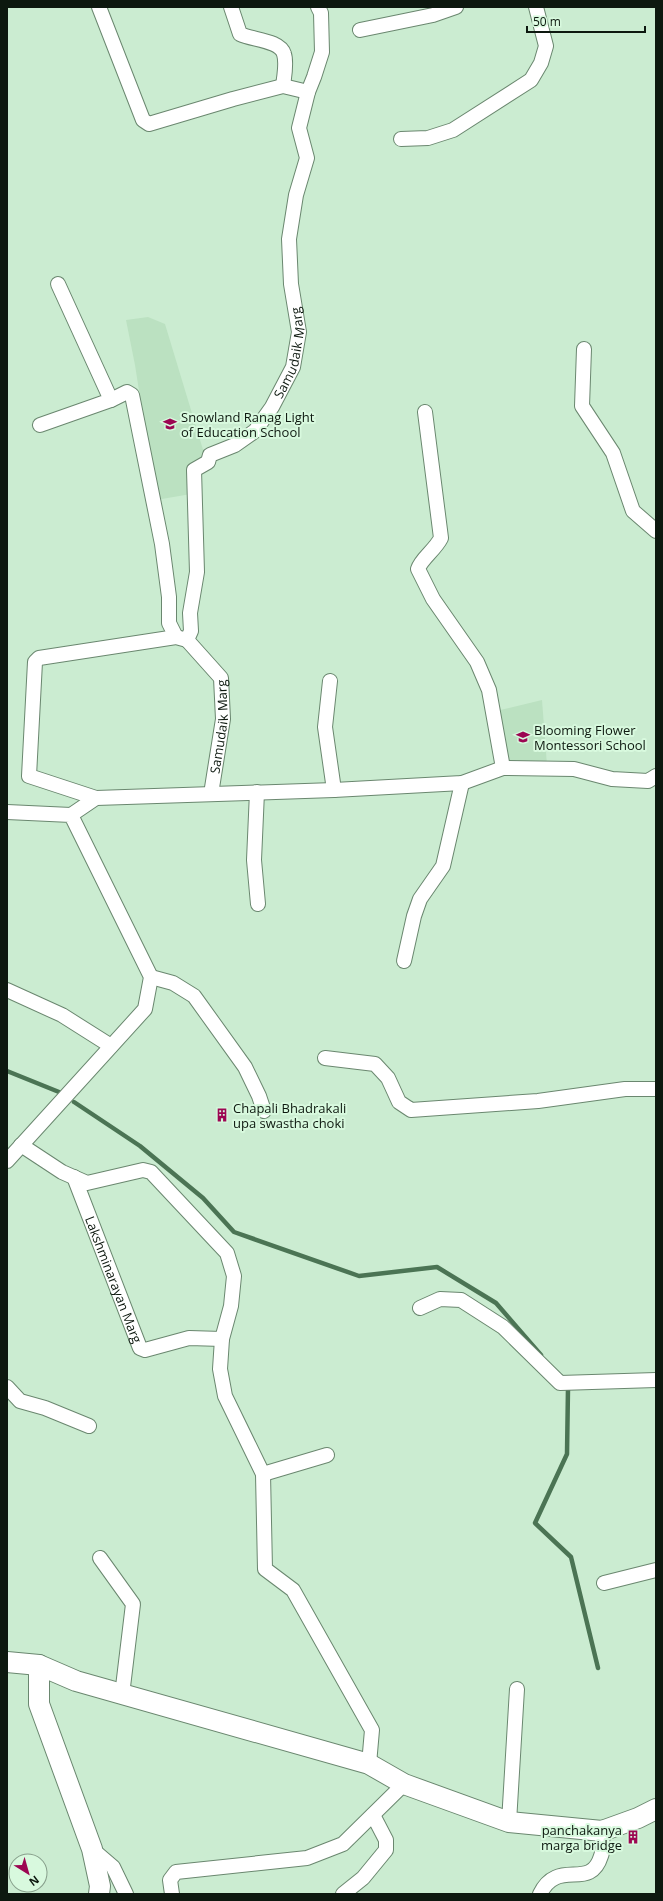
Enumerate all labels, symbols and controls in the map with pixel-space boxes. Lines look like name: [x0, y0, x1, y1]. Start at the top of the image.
scale bar: [527, 8, 645, 34]
text: 50 m: [533, 13, 561, 30]
street label: Samudaik Marg: [269, 306, 309, 401]
place label: Snowland Ranag Light of Education School: [181, 408, 315, 441]
school or university icon: Snowland Ranag Light of Education School: [162, 416, 178, 432]
street label: Samudaik Marg: [205, 679, 232, 775]
place label: Blooming Flower Montessori School: [534, 721, 646, 754]
school or university icon: Blooming Flower Montessori School: [515, 729, 531, 745]
place label: Chapali Bhadrakali upa swastha choki: [233, 1099, 346, 1132]
building icon: Chapali Bhadrakali upa swastha choki: [214, 1107, 230, 1123]
street label: Lakshminarayan Marg: [81, 1214, 146, 1346]
place label: panchakanya marga bridge: [541, 1821, 622, 1854]
building icon: panchakanya marga bridge: [625, 1829, 641, 1845]
north arrow: [8, 1853, 48, 1893]
text: N: [26, 1873, 42, 1890]

